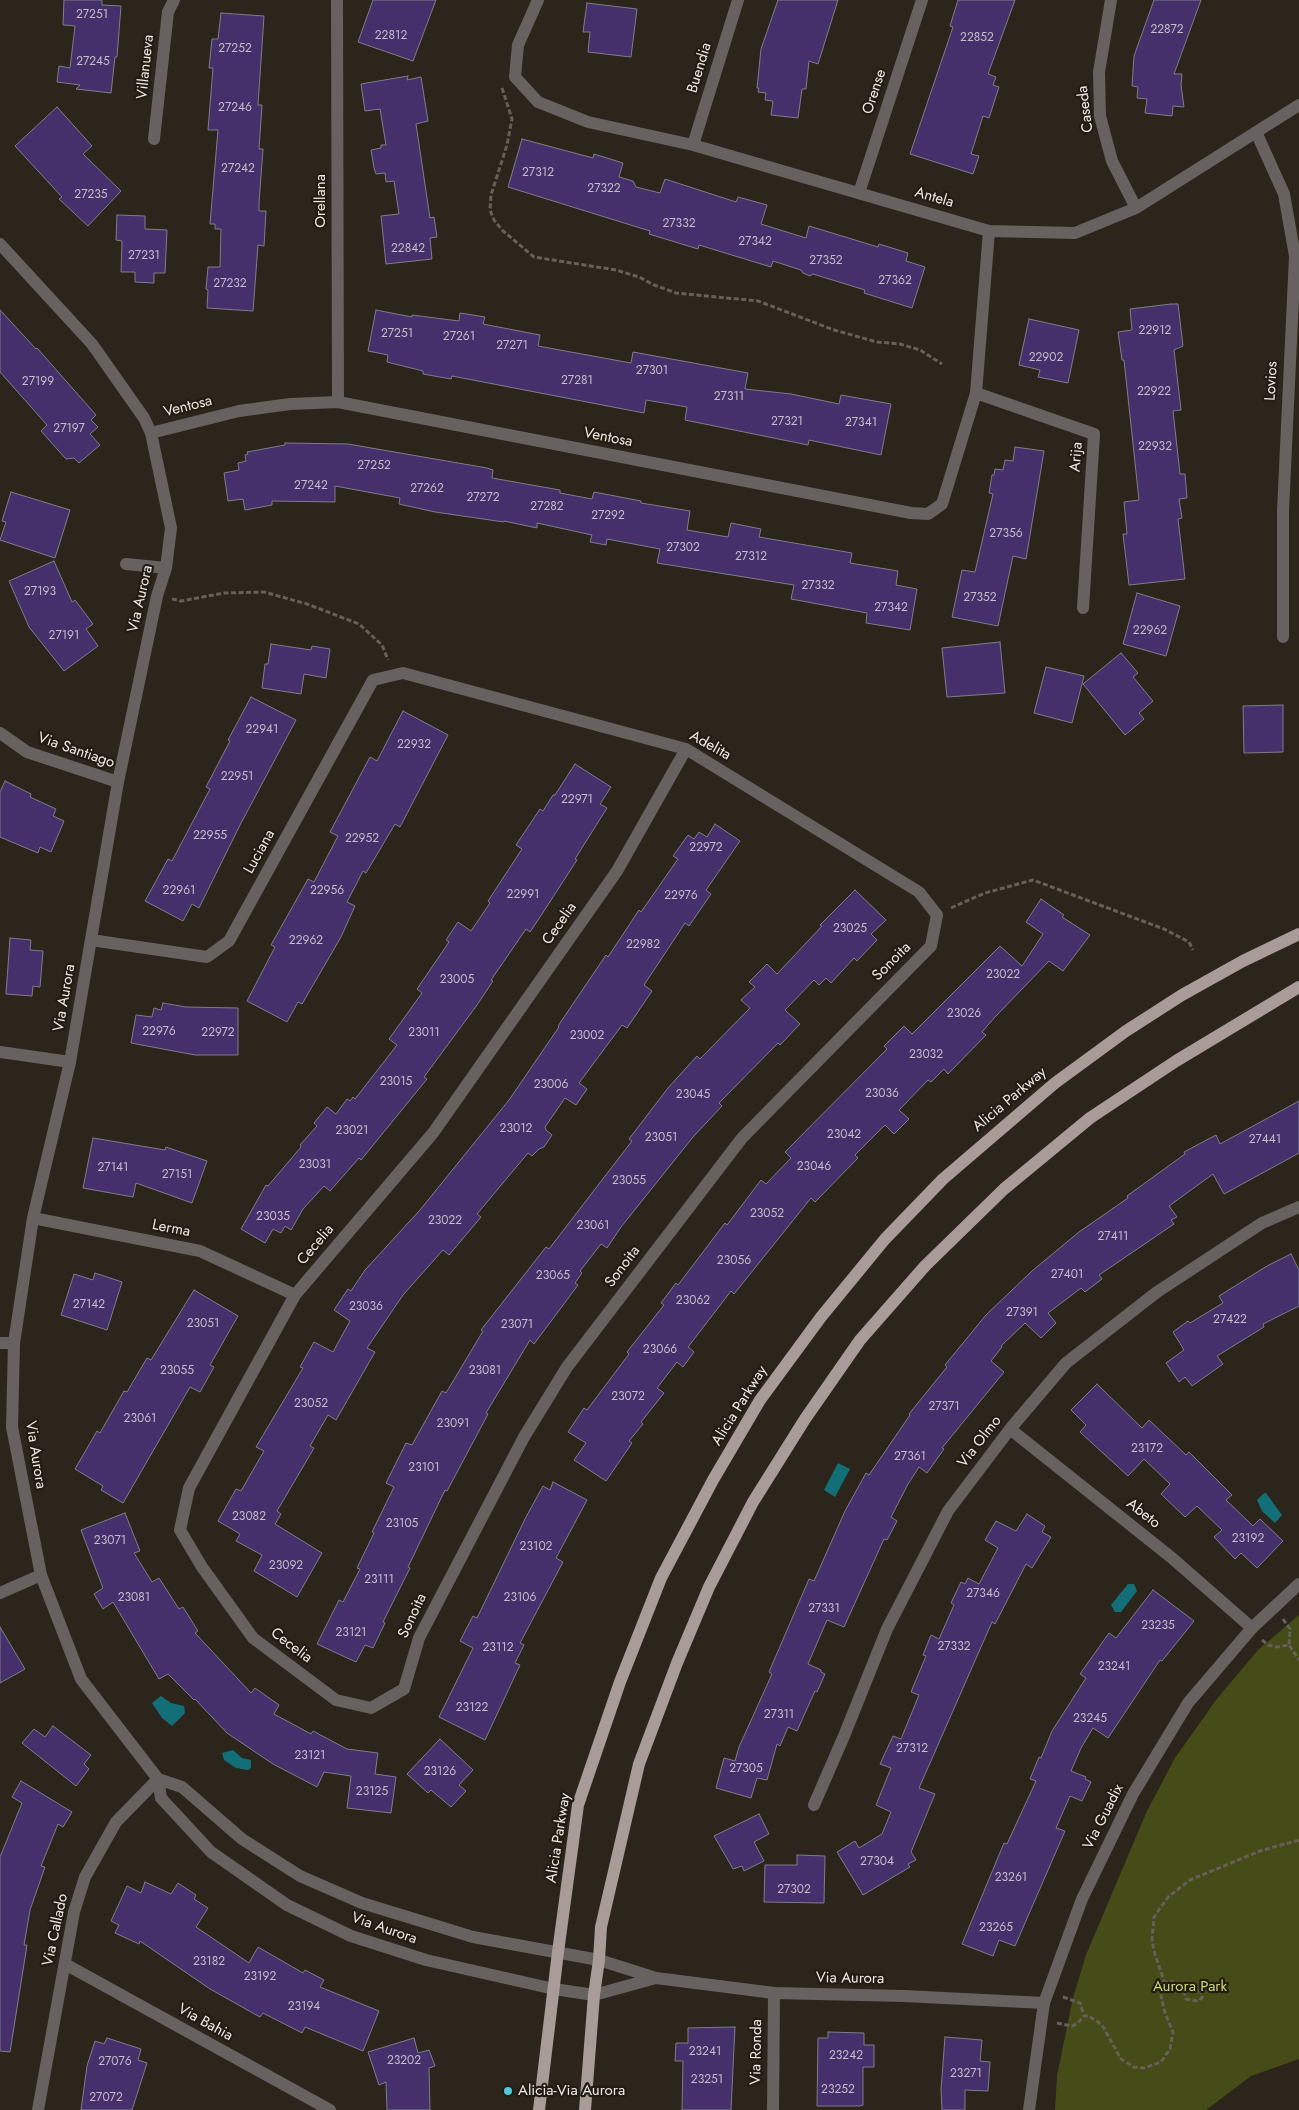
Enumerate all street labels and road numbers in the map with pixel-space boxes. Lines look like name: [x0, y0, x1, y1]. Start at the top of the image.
street label: Villanueva: [134, 34, 158, 100]
street label: Buendia: [684, 41, 716, 95]
street label: Orense: [859, 67, 891, 117]
street label: Caseda: [1074, 85, 1098, 133]
street label: Orellana: [312, 174, 330, 228]
street label: Antela: [912, 184, 956, 212]
street label: Lovios: [1262, 361, 1282, 401]
street label: Ventosa: [162, 392, 214, 422]
street label: Ventosa: [582, 424, 634, 452]
street label: Arija: [1067, 441, 1087, 473]
street label: Via Aurora: [125, 564, 157, 634]
street label: Adelita: [686, 727, 734, 765]
street label: Via Santiago: [35, 729, 117, 773]
street label: Luciana: [241, 827, 279, 877]
street label: Cecelia: [539, 899, 581, 949]
street label: Sonoita: [869, 939, 915, 985]
street label: Via Aurora: [50, 963, 80, 1033]
street label: Alicia Parkway: [969, 1064, 1051, 1136]
street label: Lerma: [150, 1216, 192, 1242]
street label: Cecelia: [294, 1221, 338, 1269]
street label: Sonoita: [602, 1243, 644, 1291]
street label: Alicia Parkway: [708, 1363, 772, 1449]
street label: Via Olmo: [954, 1413, 1006, 1471]
street label: Via Aurora: [21, 1420, 49, 1490]
street label: Abeto: [1123, 1495, 1163, 1533]
street label: Sonoita: [395, 1591, 431, 1641]
street label: Cecelia: [267, 1625, 315, 1667]
street label: Via Guadix: [1080, 1781, 1128, 1853]
street label: Alicia Parkway: [543, 1792, 575, 1884]
street label: Via Callado: [40, 1892, 72, 1968]
street label: Via Aurora: [349, 1909, 419, 1949]
street label: Via Aurora: [816, 1969, 884, 1989]
street label: Via Bahia: [174, 2001, 236, 2045]
street label: Via Ronda: [747, 2019, 767, 2085]

